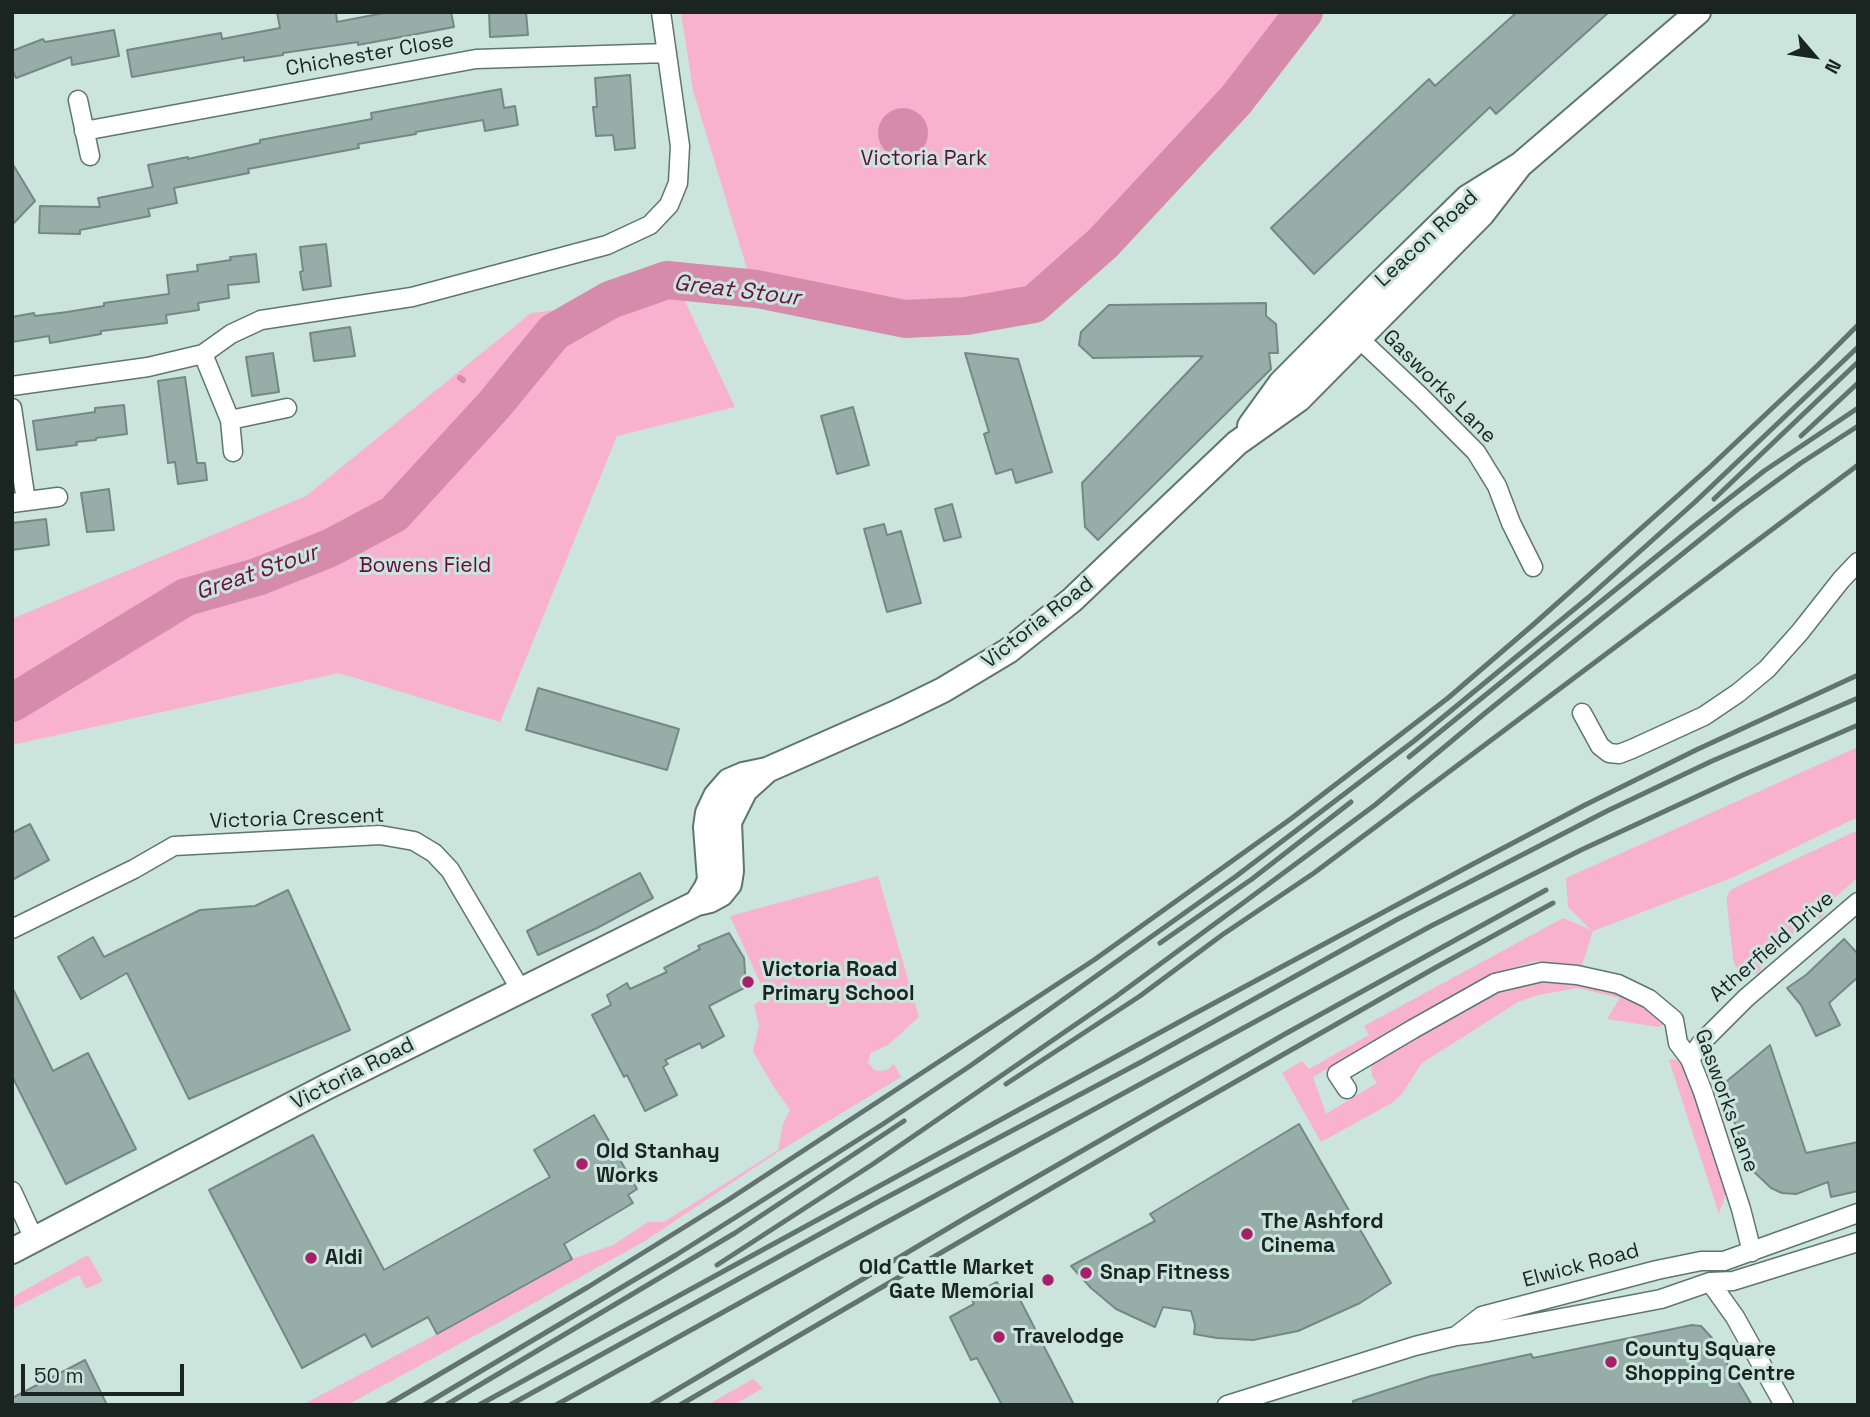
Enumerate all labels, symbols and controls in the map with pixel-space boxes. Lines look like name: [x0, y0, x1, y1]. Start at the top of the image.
north arrow: [1779, 21, 1849, 91]
street label: Chichester Close: [284, 28, 456, 82]
text: N: [1819, 55, 1847, 78]
park label: Victoria Park: [861, 146, 987, 172]
street label: Leacon Road: [1371, 185, 1483, 293]
water label: Great Stour: [672, 270, 802, 312]
street label: Gasworks Lane: [1377, 325, 1501, 449]
water label: Great Stour: [192, 539, 322, 607]
park label: Bowens Field: [359, 553, 491, 579]
street label: Victoria Road: [977, 572, 1099, 674]
street label: Victoria Crescent: [209, 803, 385, 835]
street label: Atherfield Drive: [1705, 886, 1839, 1008]
place label: Victoria Road Primary School: [762, 957, 915, 1007]
marker: Victoria Road Primary School: [740, 974, 756, 990]
street label: Gasworks Lane: [1688, 1026, 1764, 1176]
street label: Victoria Road: [287, 1032, 419, 1116]
place label: Old Stanhay Works: [596, 1139, 720, 1189]
marker: Old Stanhay Works: [574, 1156, 590, 1172]
place label: The Ashford Cinema: [1261, 1209, 1384, 1259]
marker: The Ashford Cinema: [1239, 1226, 1255, 1242]
street label: Elwick Road: [1520, 1238, 1642, 1294]
place label: Aldi: [325, 1245, 363, 1271]
marker: Aldi: [303, 1250, 319, 1266]
place label: Old Cattle Market Gate Memorial: [859, 1255, 1034, 1305]
place label: Snap Fitness: [1100, 1260, 1230, 1286]
marker: Snap Fitness: [1078, 1265, 1094, 1281]
marker: Old Cattle Market Gate Memorial: [1040, 1272, 1056, 1288]
place label: Travelodge: [1013, 1324, 1124, 1350]
marker: Travelodge: [991, 1329, 1007, 1345]
place label: County Square Shopping Centre: [1625, 1337, 1795, 1387]
scale bar: [24, 1350, 187, 1394]
marker: County Square Shopping Centre: [1603, 1354, 1619, 1370]
text: 50 m: [34, 1362, 84, 1389]

